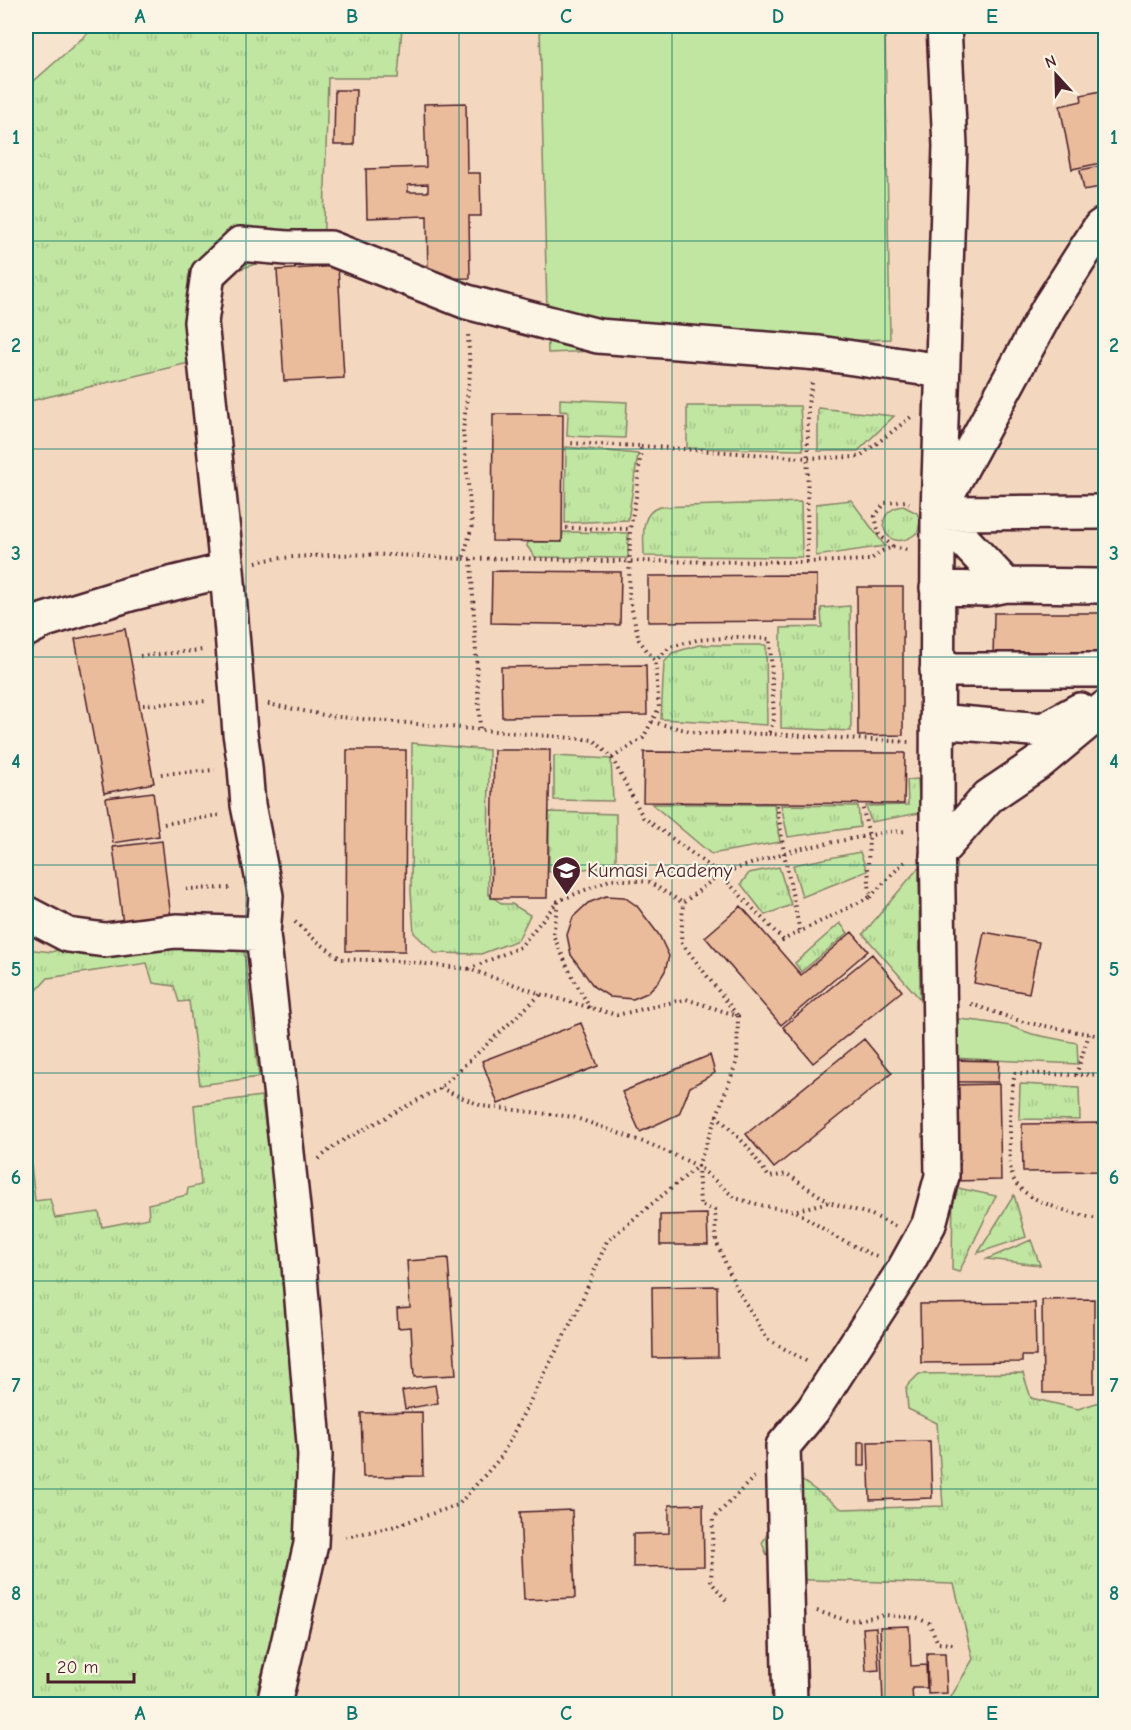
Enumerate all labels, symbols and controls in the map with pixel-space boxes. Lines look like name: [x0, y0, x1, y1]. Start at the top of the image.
text: A: [134, 5, 146, 28]
text: B: [346, 5, 358, 28]
text: C: [560, 5, 572, 28]
text: D: [772, 5, 784, 28]
text: E: [986, 5, 998, 28]
north arrow: [1026, 45, 1086, 105]
text: N: [1043, 52, 1059, 72]
text: 1: [12, 126, 20, 149]
text: 1: [1110, 126, 1118, 149]
text: 2: [11, 334, 21, 357]
text: 2: [1109, 334, 1119, 357]
text: 3: [11, 542, 21, 565]
text: 3: [1109, 542, 1119, 565]
text: 4: [11, 750, 21, 773]
text: 4: [1109, 750, 1119, 773]
school or university icon: Kumasi Academy: [550, 854, 582, 896]
place label: Kumasi Academy: [587, 859, 733, 882]
text: 5: [11, 958, 21, 981]
text: 5: [1109, 958, 1119, 981]
text: 6: [11, 1166, 21, 1189]
text: 6: [1109, 1166, 1119, 1189]
text: 7: [12, 1374, 21, 1397]
text: 7: [1110, 1374, 1119, 1397]
text: 8: [11, 1582, 21, 1605]
text: 8: [1109, 1582, 1119, 1605]
scale bar: [48, 1646, 134, 1684]
text: 20 m: [57, 1657, 98, 1678]
text: A: [134, 1702, 146, 1725]
text: B: [346, 1702, 358, 1725]
text: C: [560, 1702, 572, 1725]
text: D: [772, 1702, 784, 1725]
text: E: [986, 1702, 998, 1725]

